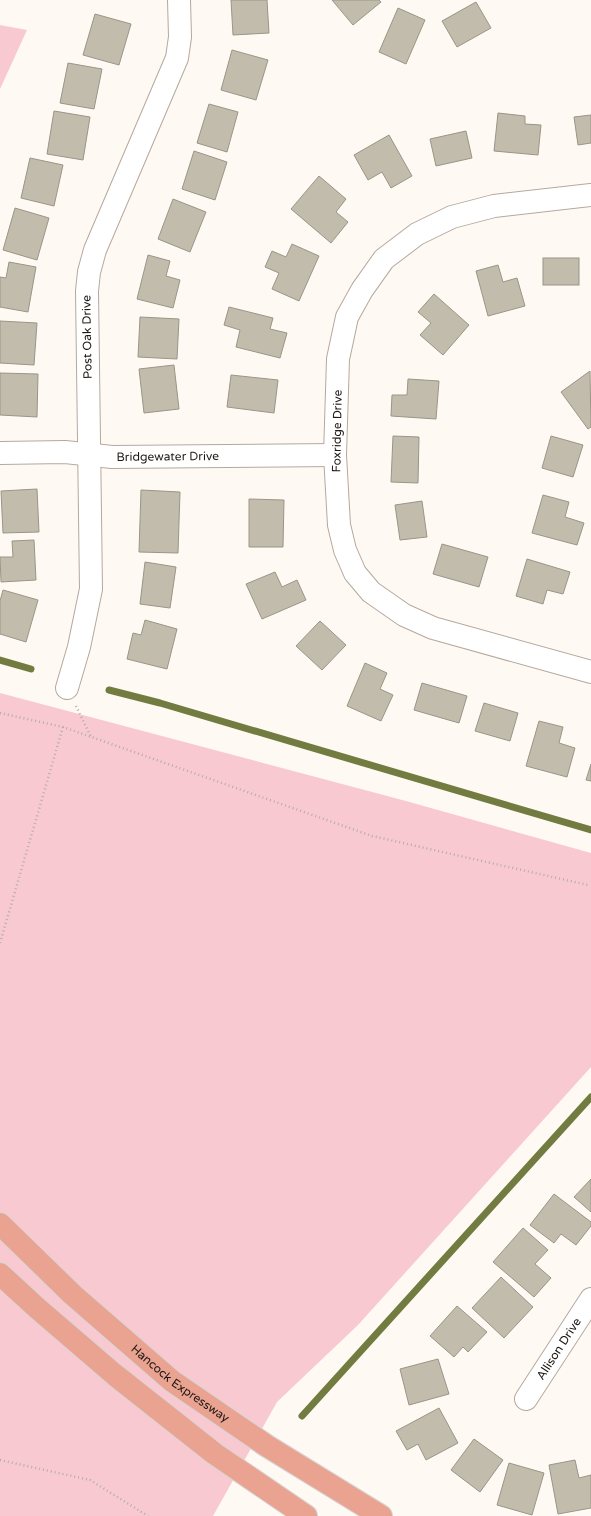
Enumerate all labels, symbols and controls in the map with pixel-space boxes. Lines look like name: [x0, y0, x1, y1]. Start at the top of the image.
street label: Post Oak Drive: [79, 295, 95, 379]
street label: Foxridge Drive: [329, 389, 345, 472]
street label: Bridgewater Drive: [116, 449, 219, 464]
street label: Allison Drive: [533, 1315, 584, 1382]
street label: Hancock Expressway: [128, 1342, 232, 1425]

